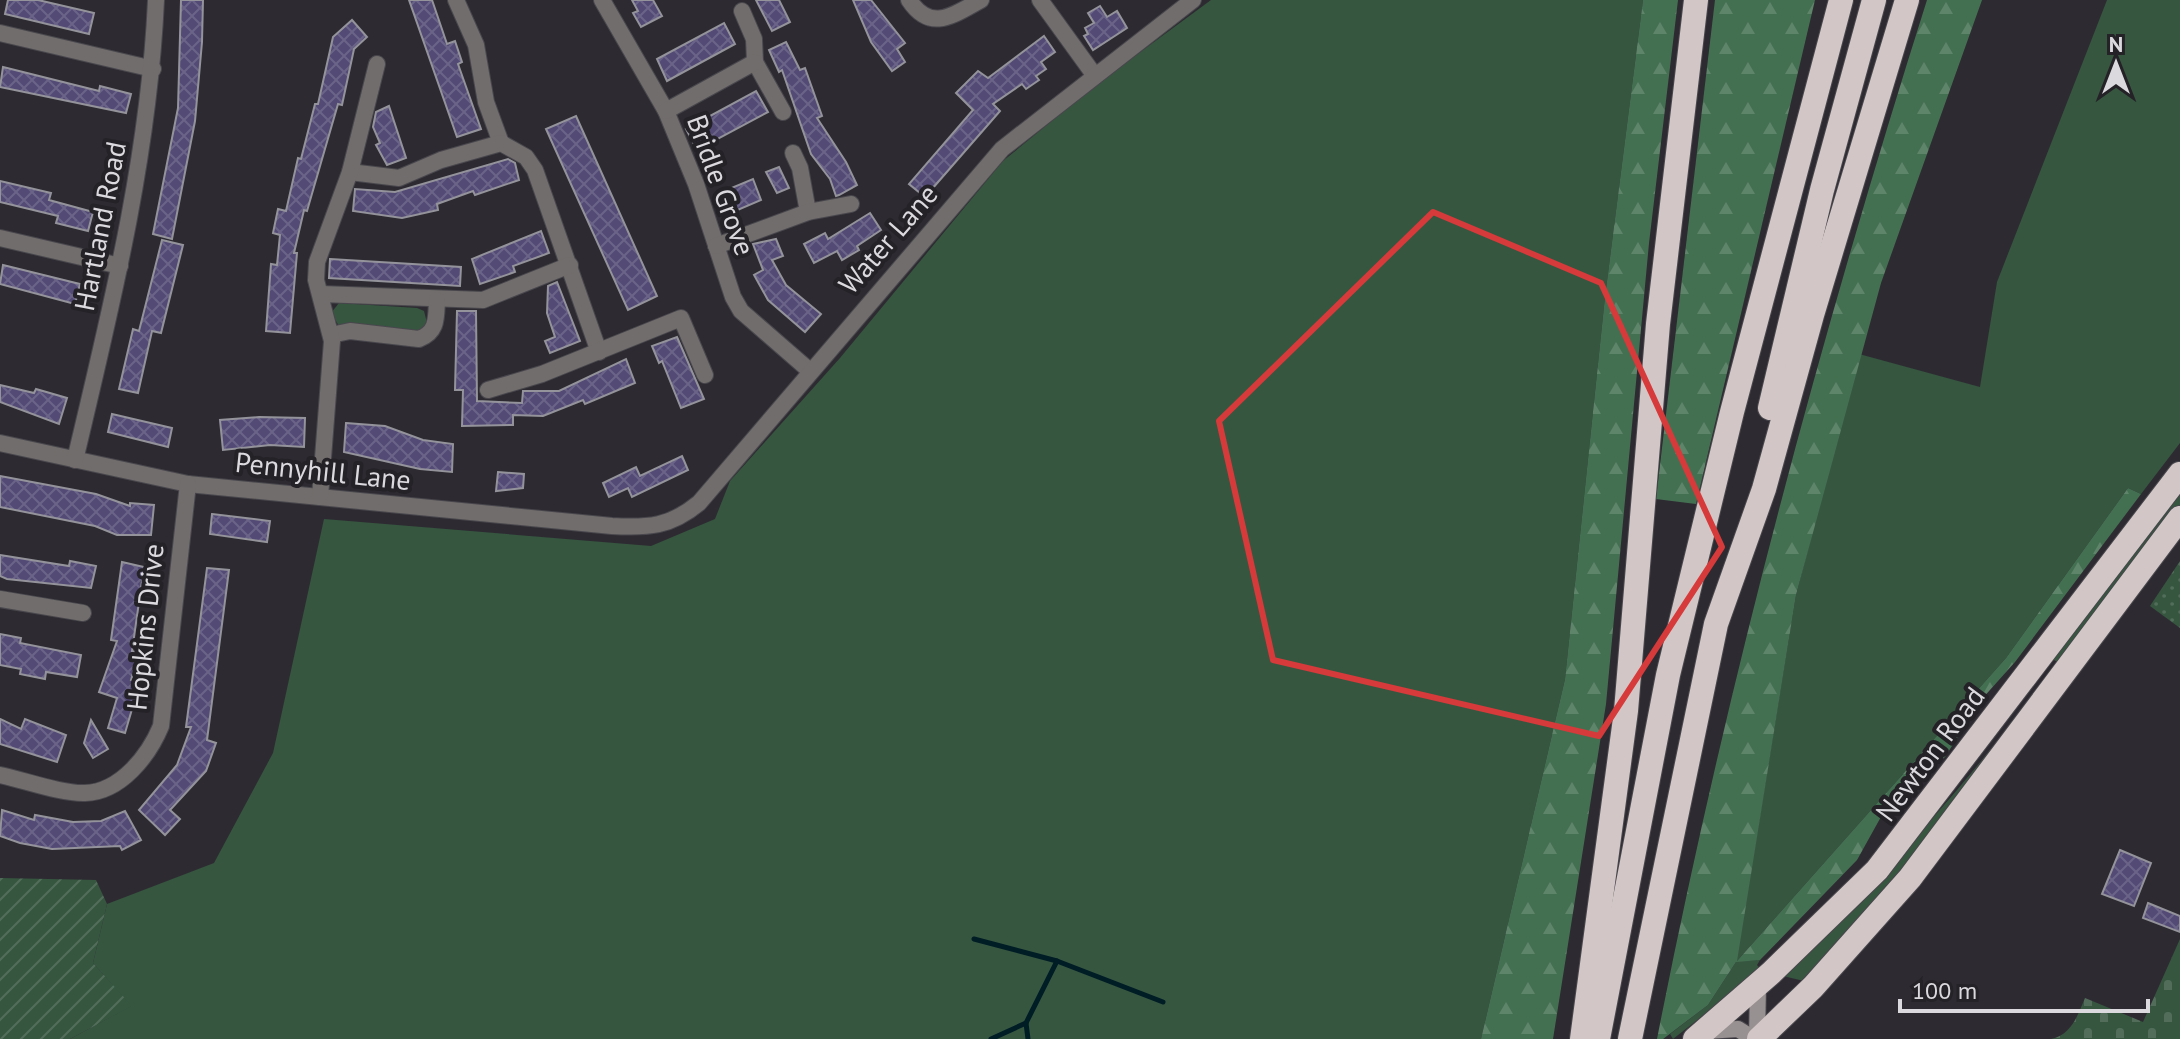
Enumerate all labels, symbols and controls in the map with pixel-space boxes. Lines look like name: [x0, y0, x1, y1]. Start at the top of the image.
north arrow: [2076, 24, 2156, 104]
text: N: [2109, 30, 2123, 58]
street label: Bridle Grove: [679, 109, 764, 260]
street label: Hartland Road: [65, 138, 134, 314]
street label: Water Lane: [830, 176, 945, 301]
street label: Pennyhill Lane: [233, 443, 413, 498]
street label: Hopkins Drive: [117, 542, 172, 712]
street label: Newton Road: [1867, 679, 1992, 829]
scale bar: [1900, 963, 2148, 1013]
text: 100 m: [1912, 975, 1977, 1006]

